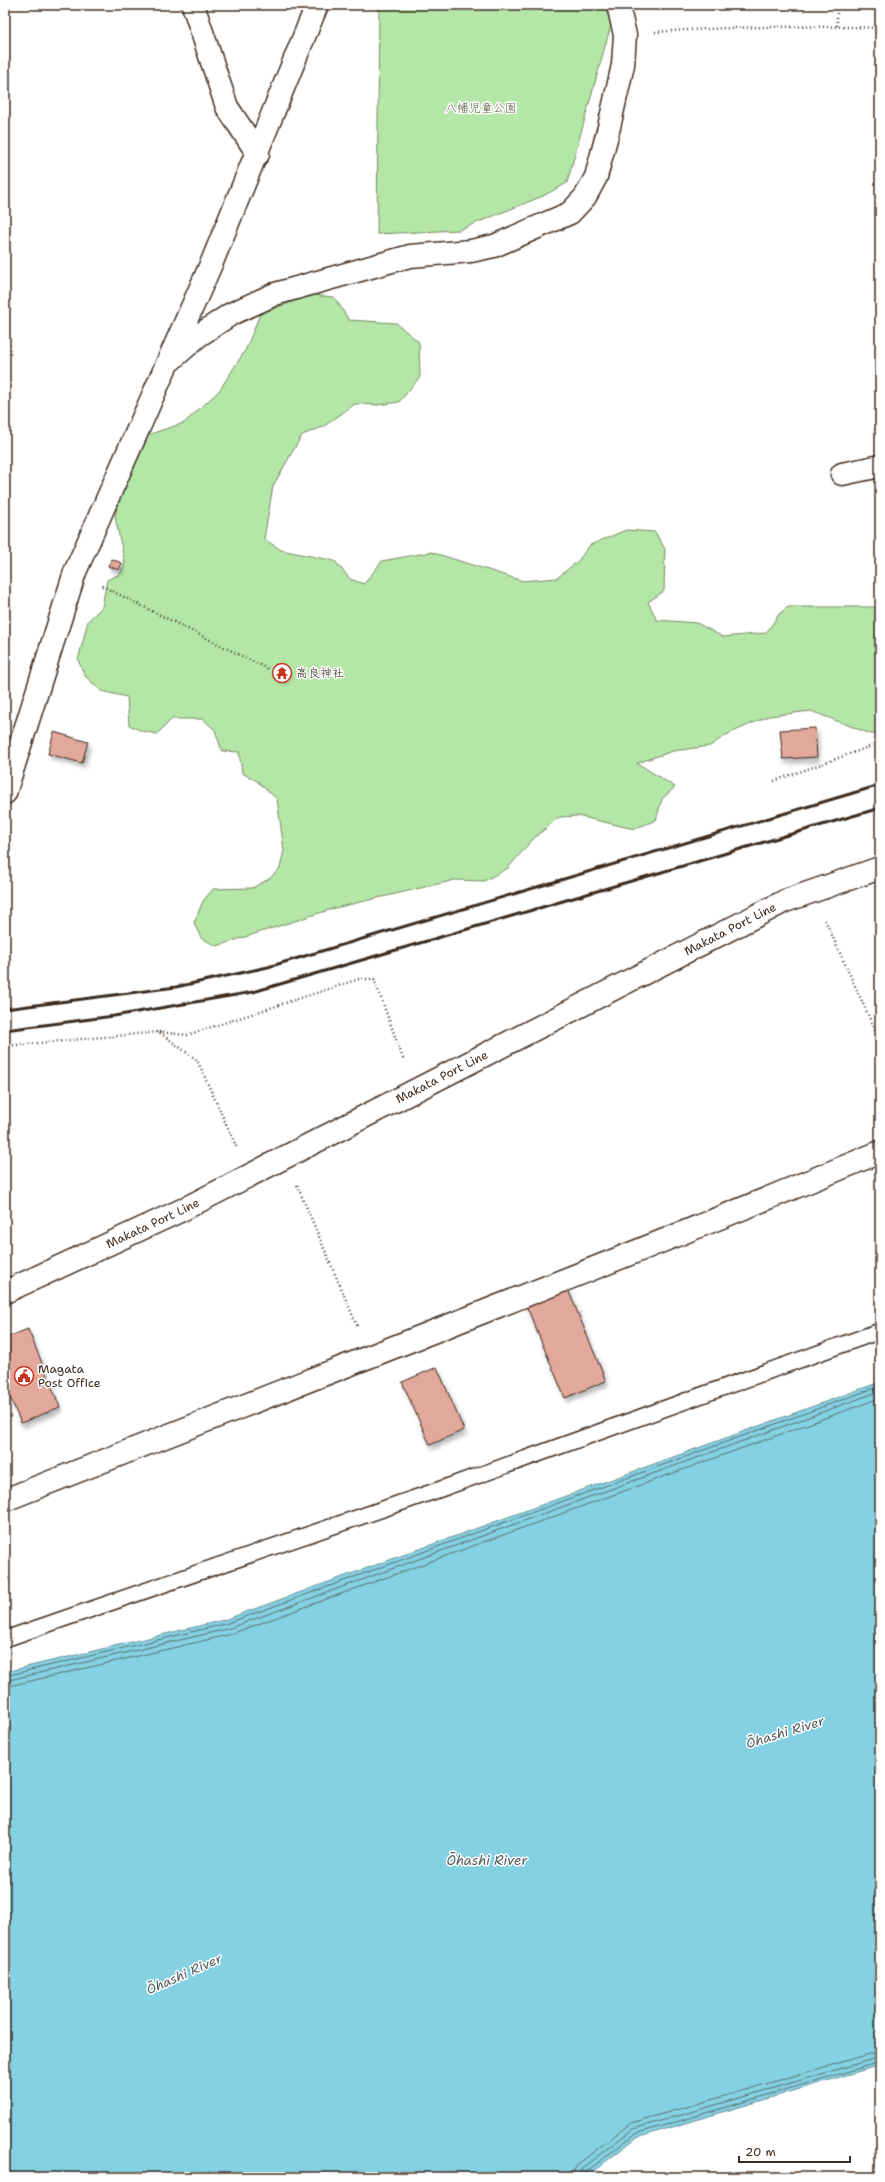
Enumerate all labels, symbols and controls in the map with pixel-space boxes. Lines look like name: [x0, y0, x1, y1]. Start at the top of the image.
park label: 八幡児童公園: [445, 100, 517, 116]
temple icon: 高良神社: [271, 662, 293, 684]
place label: 高良神社: [296, 665, 344, 681]
street label: Makata Port Line: [681, 899, 779, 959]
street label: Makata Port Line: [393, 1047, 491, 1107]
street label: Makata Port Line: [104, 1194, 202, 1252]
place label: Magata Post Office: [38, 1361, 101, 1391]
public building icon: Magata Post Office: [13, 1365, 35, 1387]
water label: Ōhashi River: [744, 1711, 827, 1752]
water label: Ōhashi River: [447, 1851, 528, 1869]
water label: Ōhashi River: [143, 1949, 225, 1998]
scale bar: [739, 2138, 850, 2164]
text: 20 m: [745, 2144, 776, 2160]

